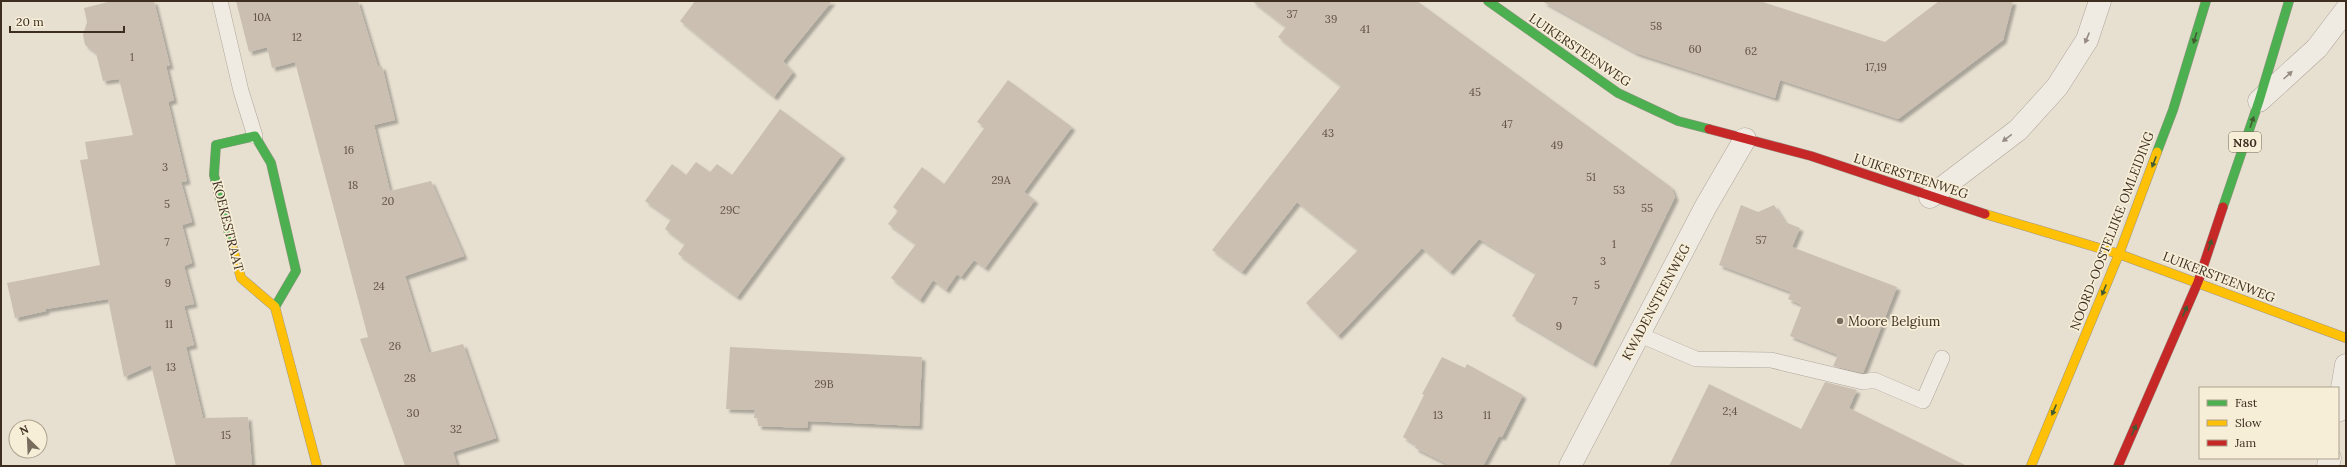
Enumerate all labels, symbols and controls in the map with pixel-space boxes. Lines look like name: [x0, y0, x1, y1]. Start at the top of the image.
house number: 37: [1287, 7, 1297, 21]
scale bar: [10, 8, 124, 34]
house number: 10A: [253, 10, 272, 24]
street label: LUIKERSTEENWEG: [1526, 10, 1634, 90]
house number: 39: [1325, 12, 1337, 26]
text: 20 m: [16, 14, 44, 29]
house number: 58: [1650, 19, 1662, 33]
house number: 41: [1360, 22, 1370, 36]
house number: 12: [292, 30, 302, 44]
one-way arrow: [2084, 32, 2090, 43]
one-way arrow: [2192, 33, 2198, 45]
house number: 60: [1688, 42, 1702, 56]
house number: 62: [1745, 44, 1757, 58]
house number: 1: [130, 50, 134, 64]
house number: 17,19: [1865, 60, 1887, 74]
one-way arrow: [2283, 70, 2293, 79]
house number: 45: [1469, 85, 1481, 99]
one-way arrow: [2249, 116, 2255, 128]
house number: 47: [1501, 117, 1513, 131]
house number: 43: [1322, 126, 1334, 140]
street label: NOORD-OOSTELIJKE OMLEIDING: [2066, 129, 2158, 333]
road number: N80: [2229, 132, 2261, 152]
one-way arrow: [2001, 134, 2012, 143]
house number: 49: [1551, 138, 1563, 152]
house number: 16: [344, 143, 354, 157]
street label: LUIKERSTEENWEG: [1852, 149, 1970, 203]
one-way arrow: [2150, 156, 2156, 168]
house number: 3: [162, 160, 168, 174]
house number: 51: [1586, 170, 1596, 184]
house number: 29A: [991, 173, 1012, 187]
house number: 18: [348, 178, 358, 192]
street label: KOEKESTRAAT: [208, 179, 248, 274]
house number: 53: [1613, 183, 1625, 197]
house number: 20: [382, 194, 395, 208]
house number: 5: [164, 197, 170, 211]
house number: 55: [1641, 201, 1653, 215]
house number: 29C: [720, 203, 740, 217]
house number: 57: [1755, 233, 1767, 247]
house number: 7: [164, 235, 170, 249]
house number: 1: [1612, 237, 1616, 251]
one-way arrow: [2208, 239, 2214, 251]
street label: KWADENSTEENWEG: [1618, 241, 1694, 363]
street label: LUIKERSTEENWEG: [2160, 248, 2278, 306]
house number: 3: [1600, 254, 1606, 268]
house number: 9: [165, 276, 171, 290]
house number: 5: [1594, 278, 1600, 292]
house number: 24: [373, 279, 385, 293]
one-way arrow: [2101, 284, 2107, 296]
house number: 7: [1572, 294, 1578, 308]
one-way arrow: [2182, 305, 2189, 317]
place label: Moore Belgium: [1848, 313, 1941, 330]
marker: Moore Belgium: [1835, 316, 1845, 326]
house number: 11: [165, 317, 173, 331]
house number: 9: [1556, 319, 1562, 333]
house number: 26: [389, 339, 401, 353]
house number: 13: [166, 360, 176, 374]
house number: 28: [404, 371, 416, 385]
house number: 29B: [814, 377, 834, 391]
legend: [2199, 387, 2339, 459]
text: Fast: [2235, 395, 2258, 410]
house number: 2;4: [1723, 404, 1737, 418]
one-way arrow: [2051, 404, 2057, 416]
house number: 30: [407, 406, 420, 420]
house number: 13: [1433, 408, 1443, 422]
house number: 11: [1483, 408, 1491, 422]
text: Slow: [2235, 415, 2262, 430]
north arrow: [8, 419, 48, 459]
text: N: [17, 422, 31, 438]
house number: 32: [450, 422, 462, 436]
one-way arrow: [2131, 424, 2137, 436]
house number: 15: [221, 428, 231, 442]
text: Jam: [2234, 435, 2256, 450]

